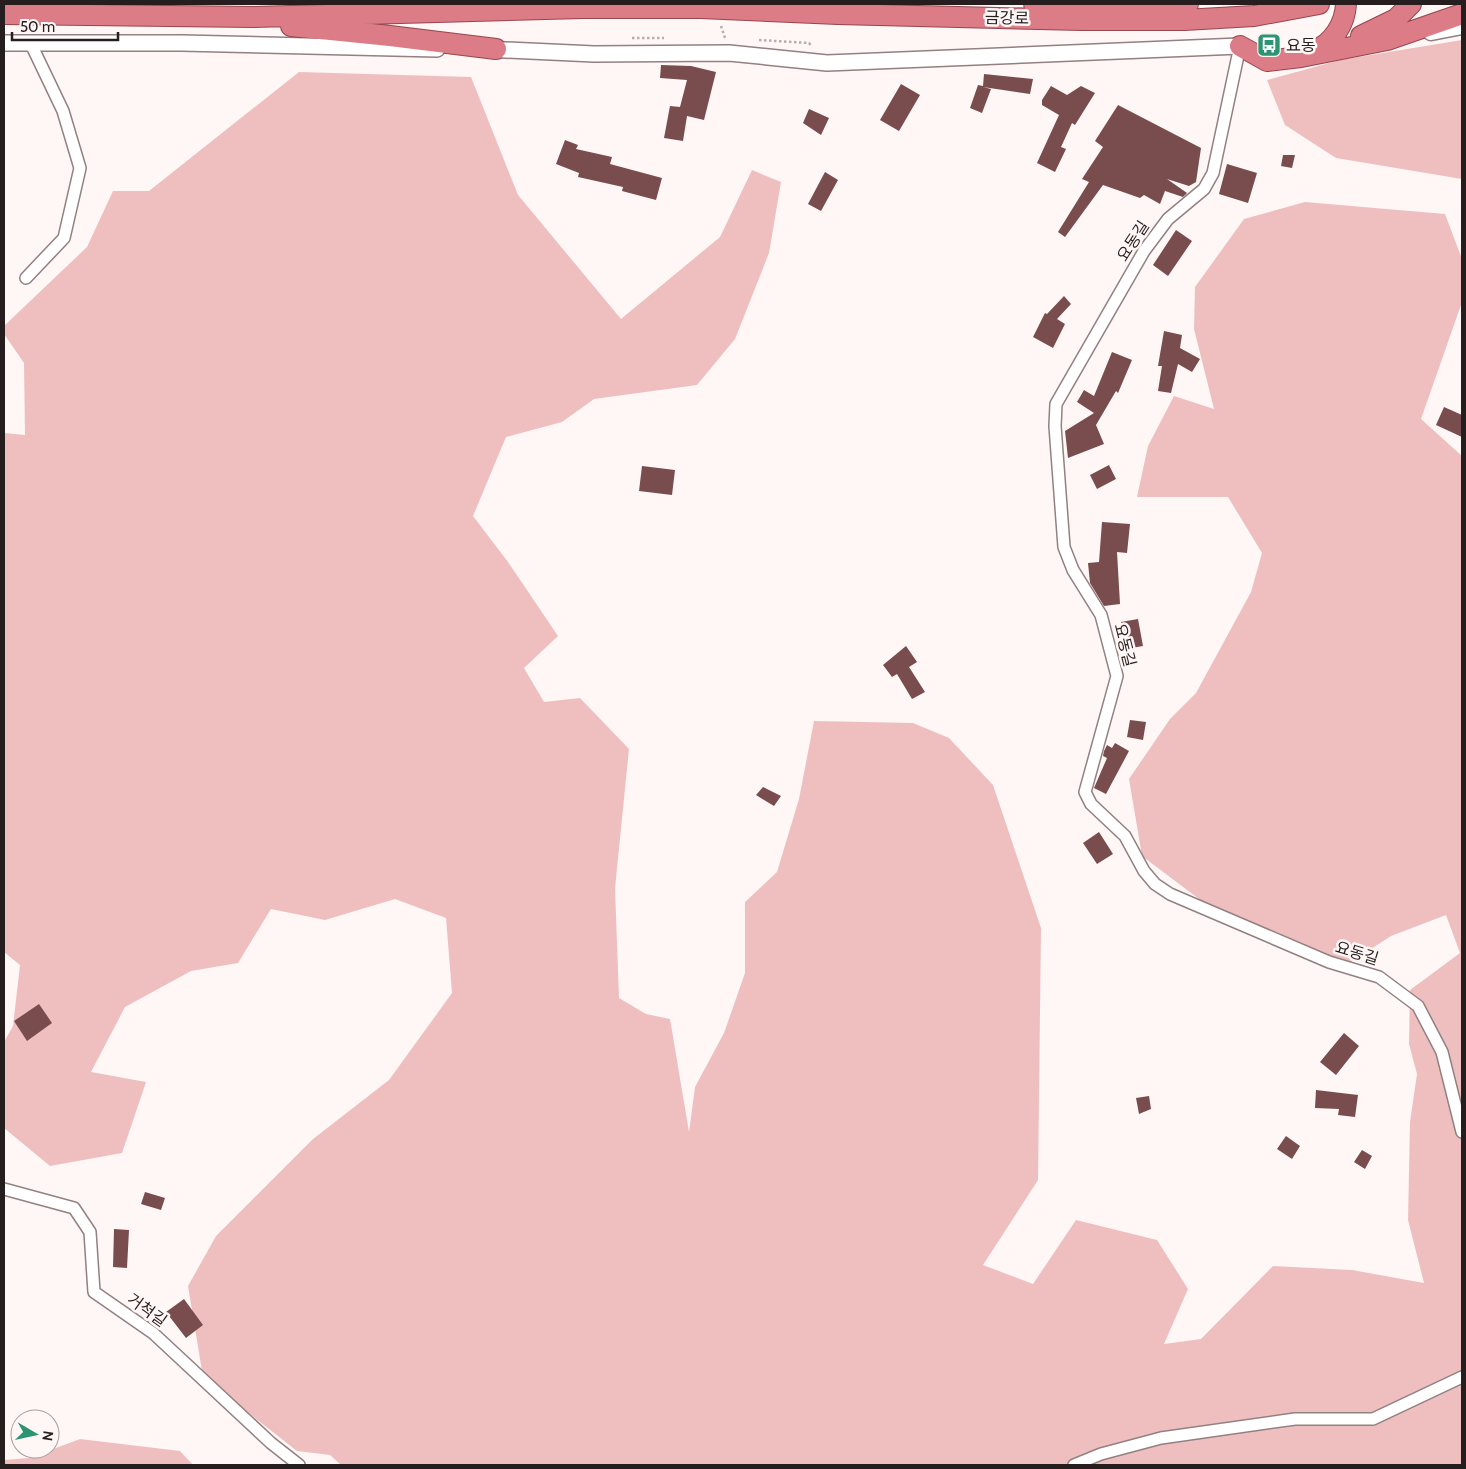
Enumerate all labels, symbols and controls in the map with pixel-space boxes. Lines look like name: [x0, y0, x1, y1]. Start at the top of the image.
street label: 금강로: [985, 8, 1030, 28]
scale bar: [12, 10, 119, 42]
text: 50 m: [20, 18, 55, 36]
bus stop icon: 요동: [1256, 32, 1282, 58]
place label: 요동: [1286, 36, 1316, 55]
street label: 요동길: [1113, 217, 1153, 265]
street label: 요동길: [1110, 621, 1140, 669]
street label: 요동길: [1333, 937, 1381, 969]
street label: 거척길: [124, 1289, 170, 1331]
north arrow: [10, 1409, 60, 1459]
text: N: [38, 1430, 58, 1442]

